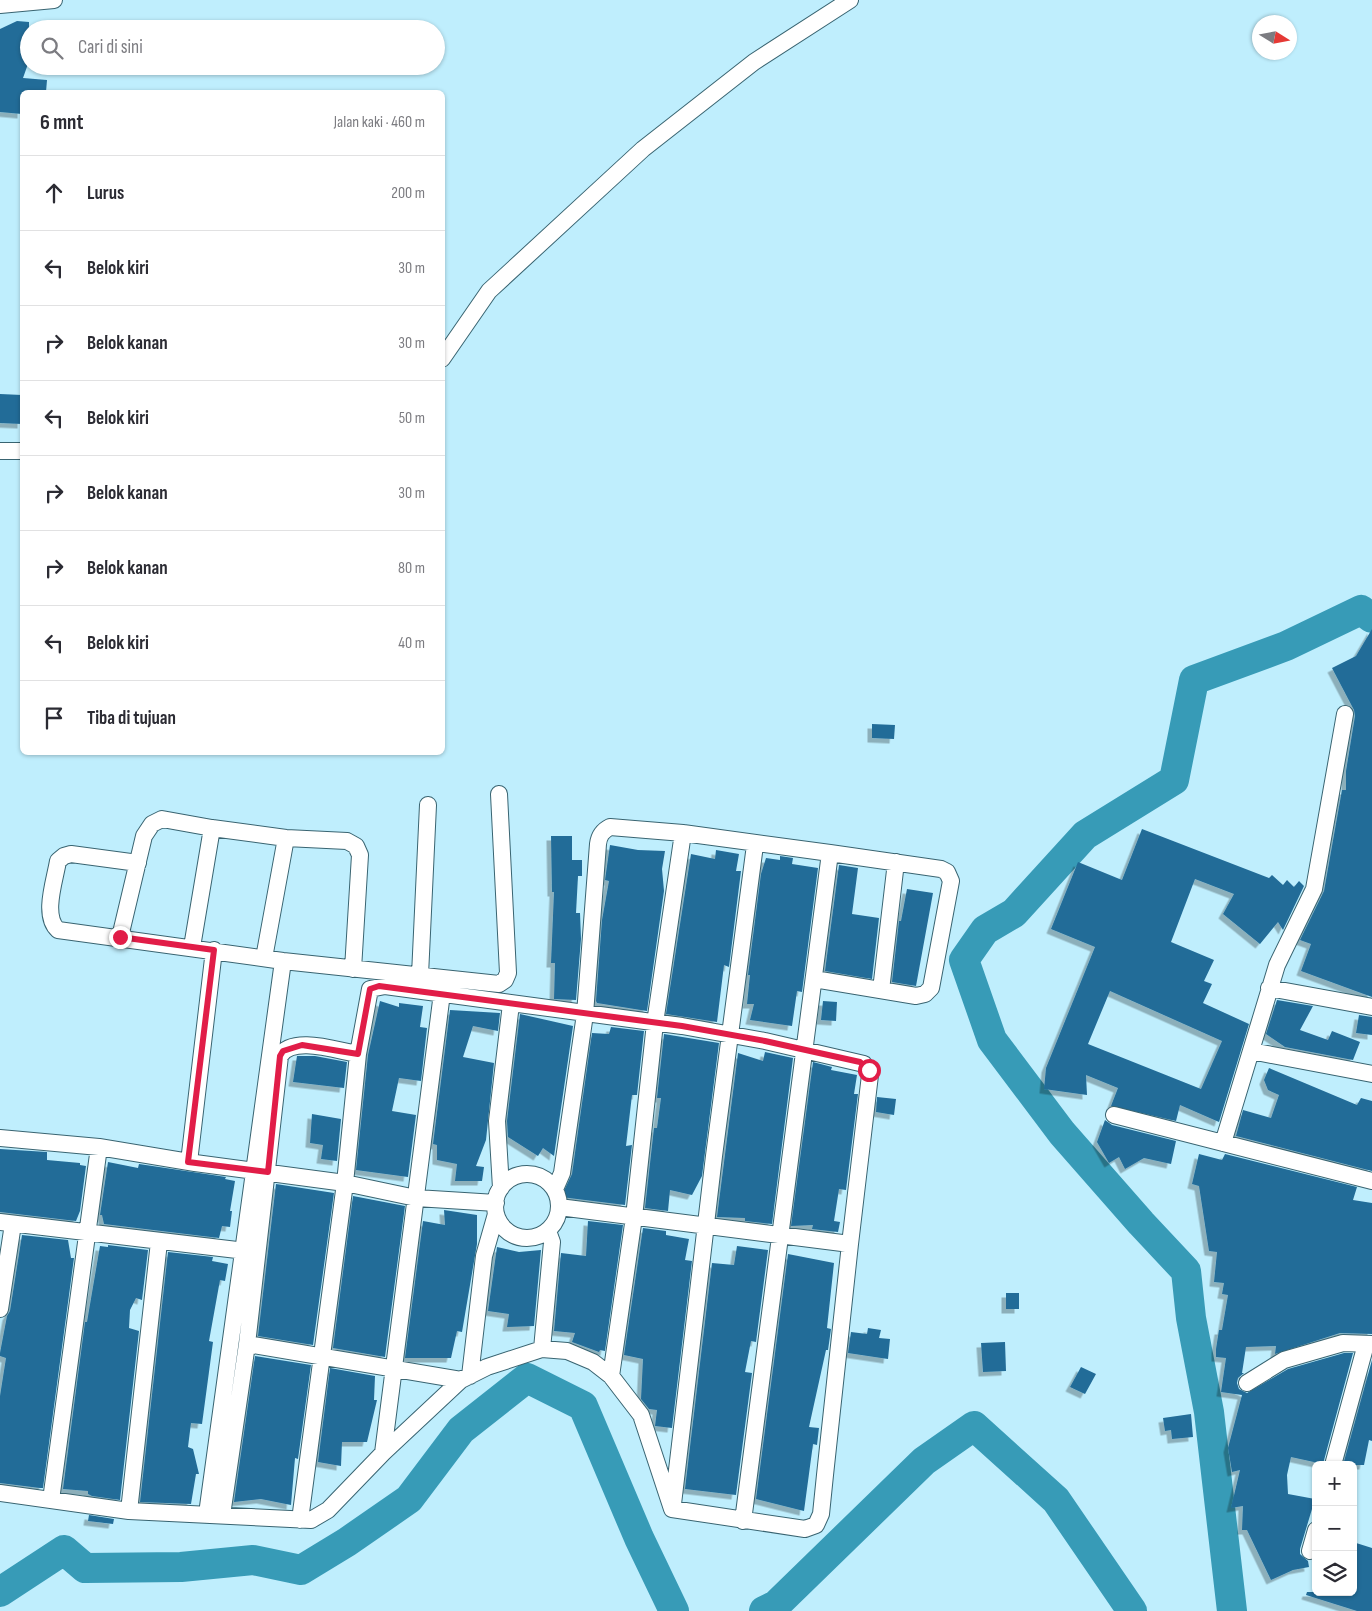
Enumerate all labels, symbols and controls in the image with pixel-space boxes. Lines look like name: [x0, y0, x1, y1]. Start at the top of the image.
north arrow: [1252, 15, 1297, 60]
search box: [20, 20, 445, 75]
icon: search: [38, 34, 66, 62]
text: Cari di sini: [78, 36, 143, 59]
text: 6 mnt: [40, 110, 83, 135]
text: Jalan kaki · 460 m: [334, 113, 425, 132]
icon: ahead: [40, 179, 68, 207]
text: Lurus: [87, 182, 124, 205]
text: 200 m: [391, 184, 425, 203]
icon: left: [40, 254, 68, 282]
text: Belok kiri: [87, 257, 149, 280]
text: 30 m: [398, 259, 425, 278]
icon: right: [40, 329, 68, 357]
text: Belok kanan: [87, 332, 168, 355]
text: 30 m: [398, 334, 425, 353]
icon: left: [40, 404, 68, 432]
text: Belok kiri: [87, 407, 149, 430]
text: 50 m: [399, 409, 425, 428]
icon: right: [40, 479, 68, 507]
text: Belok kanan: [87, 482, 168, 505]
text: 30 m: [398, 484, 425, 503]
icon: right: [40, 554, 68, 582]
text: Belok kanan: [87, 557, 168, 580]
text: 80 m: [398, 559, 425, 578]
icon: left: [40, 629, 68, 657]
text: Belok kiri: [87, 632, 149, 655]
text: 40 m: [398, 634, 425, 653]
icon: arrive: [40, 704, 68, 732]
text: Tiba di tujuan: [87, 707, 176, 730]
route end: [109, 926, 132, 949]
route start: [858, 1059, 881, 1082]
map controls: [1312, 1461, 1357, 1596]
button: +: [1312, 1461, 1357, 1506]
button: −: [1312, 1506, 1357, 1551]
button: layers: [1312, 1551, 1357, 1596]

